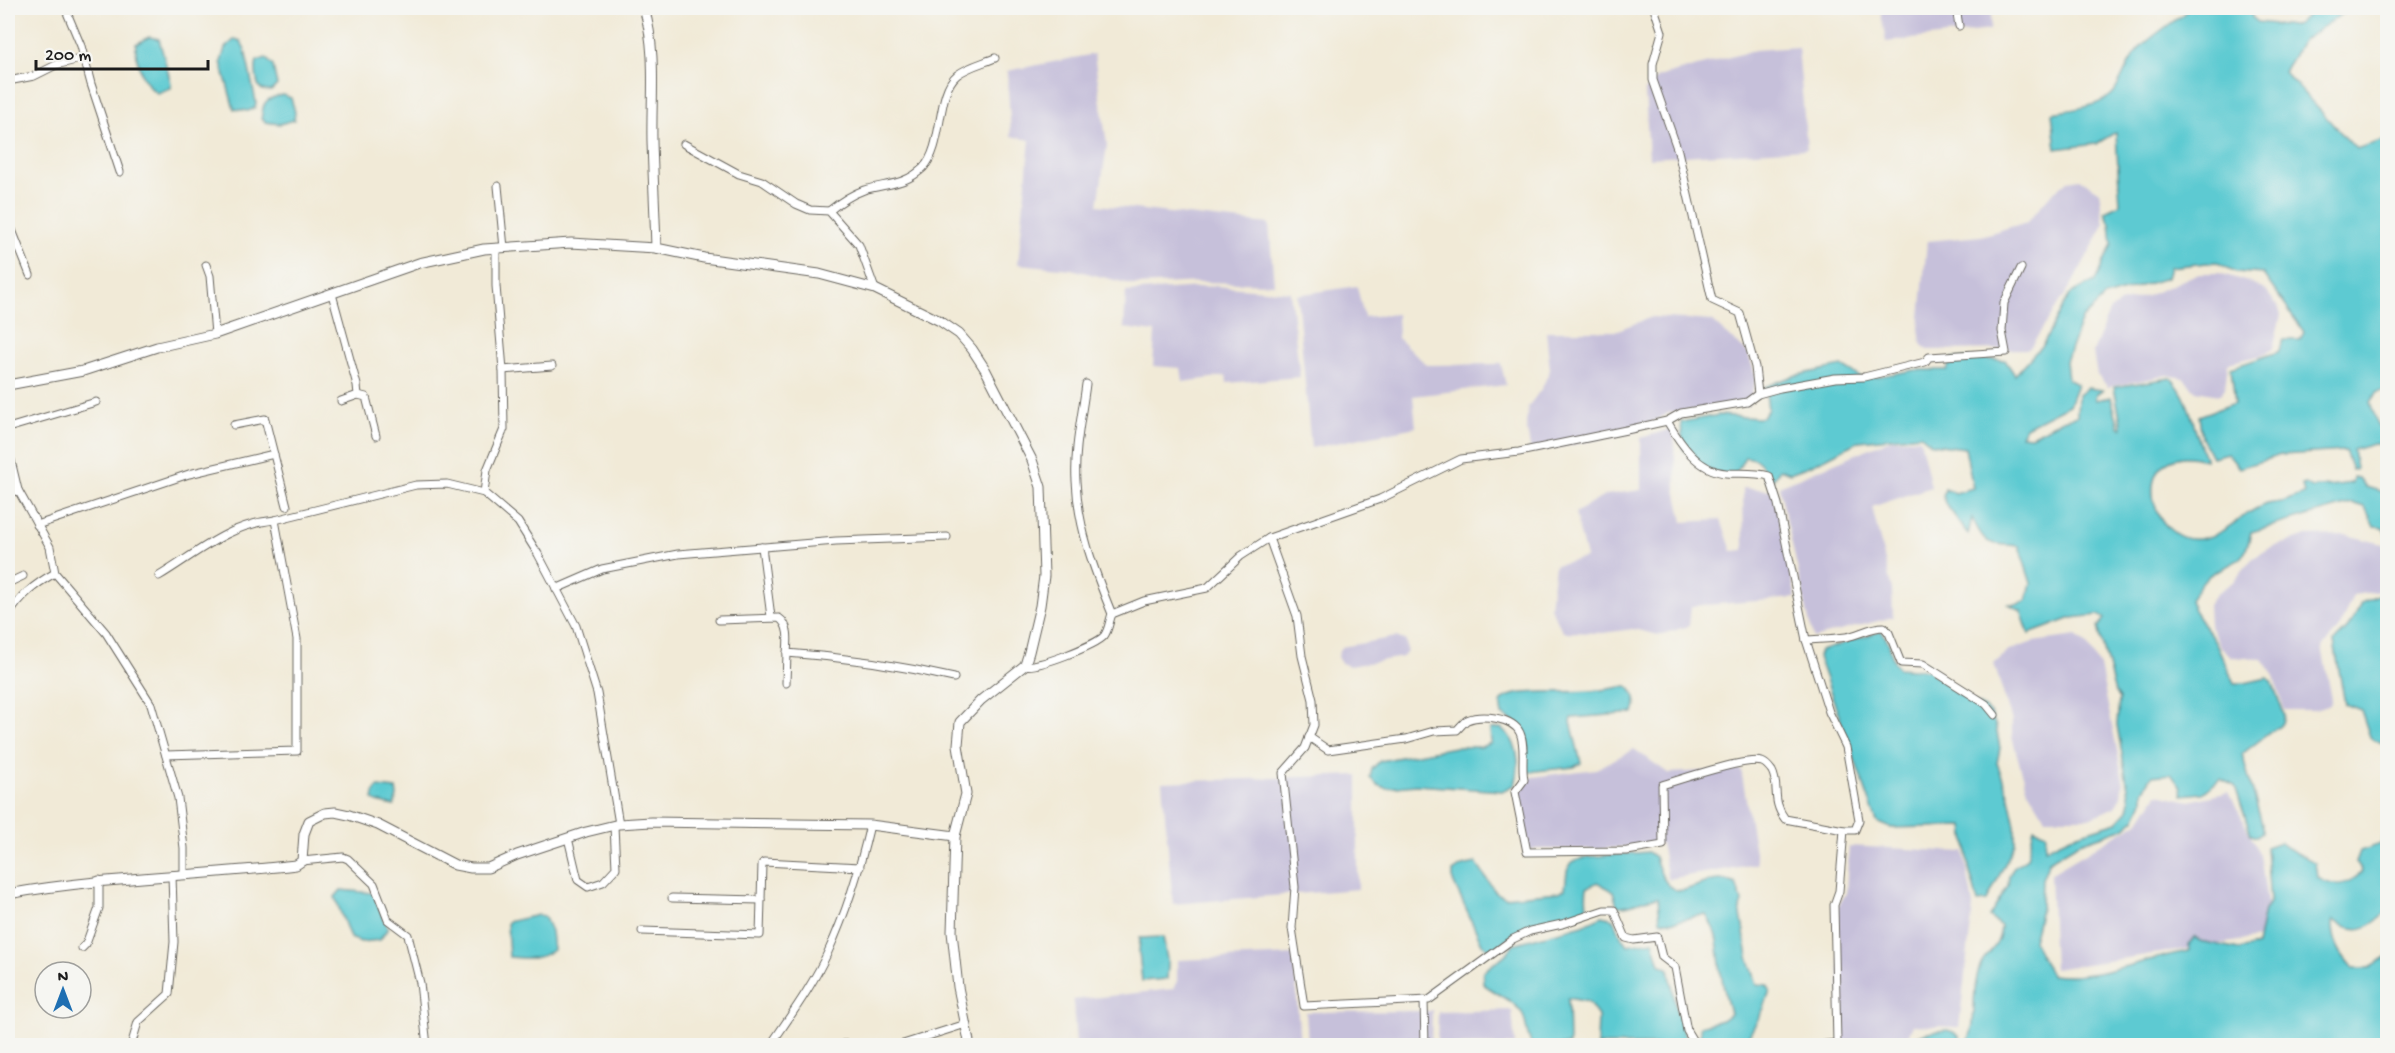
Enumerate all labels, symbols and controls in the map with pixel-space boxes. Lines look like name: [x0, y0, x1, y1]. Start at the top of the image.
scale bar: [36, 33, 208, 71]
text: 200 m: [45, 46, 92, 67]
north arrow: [33, 960, 93, 1020]
text: N: [58, 969, 69, 988]

